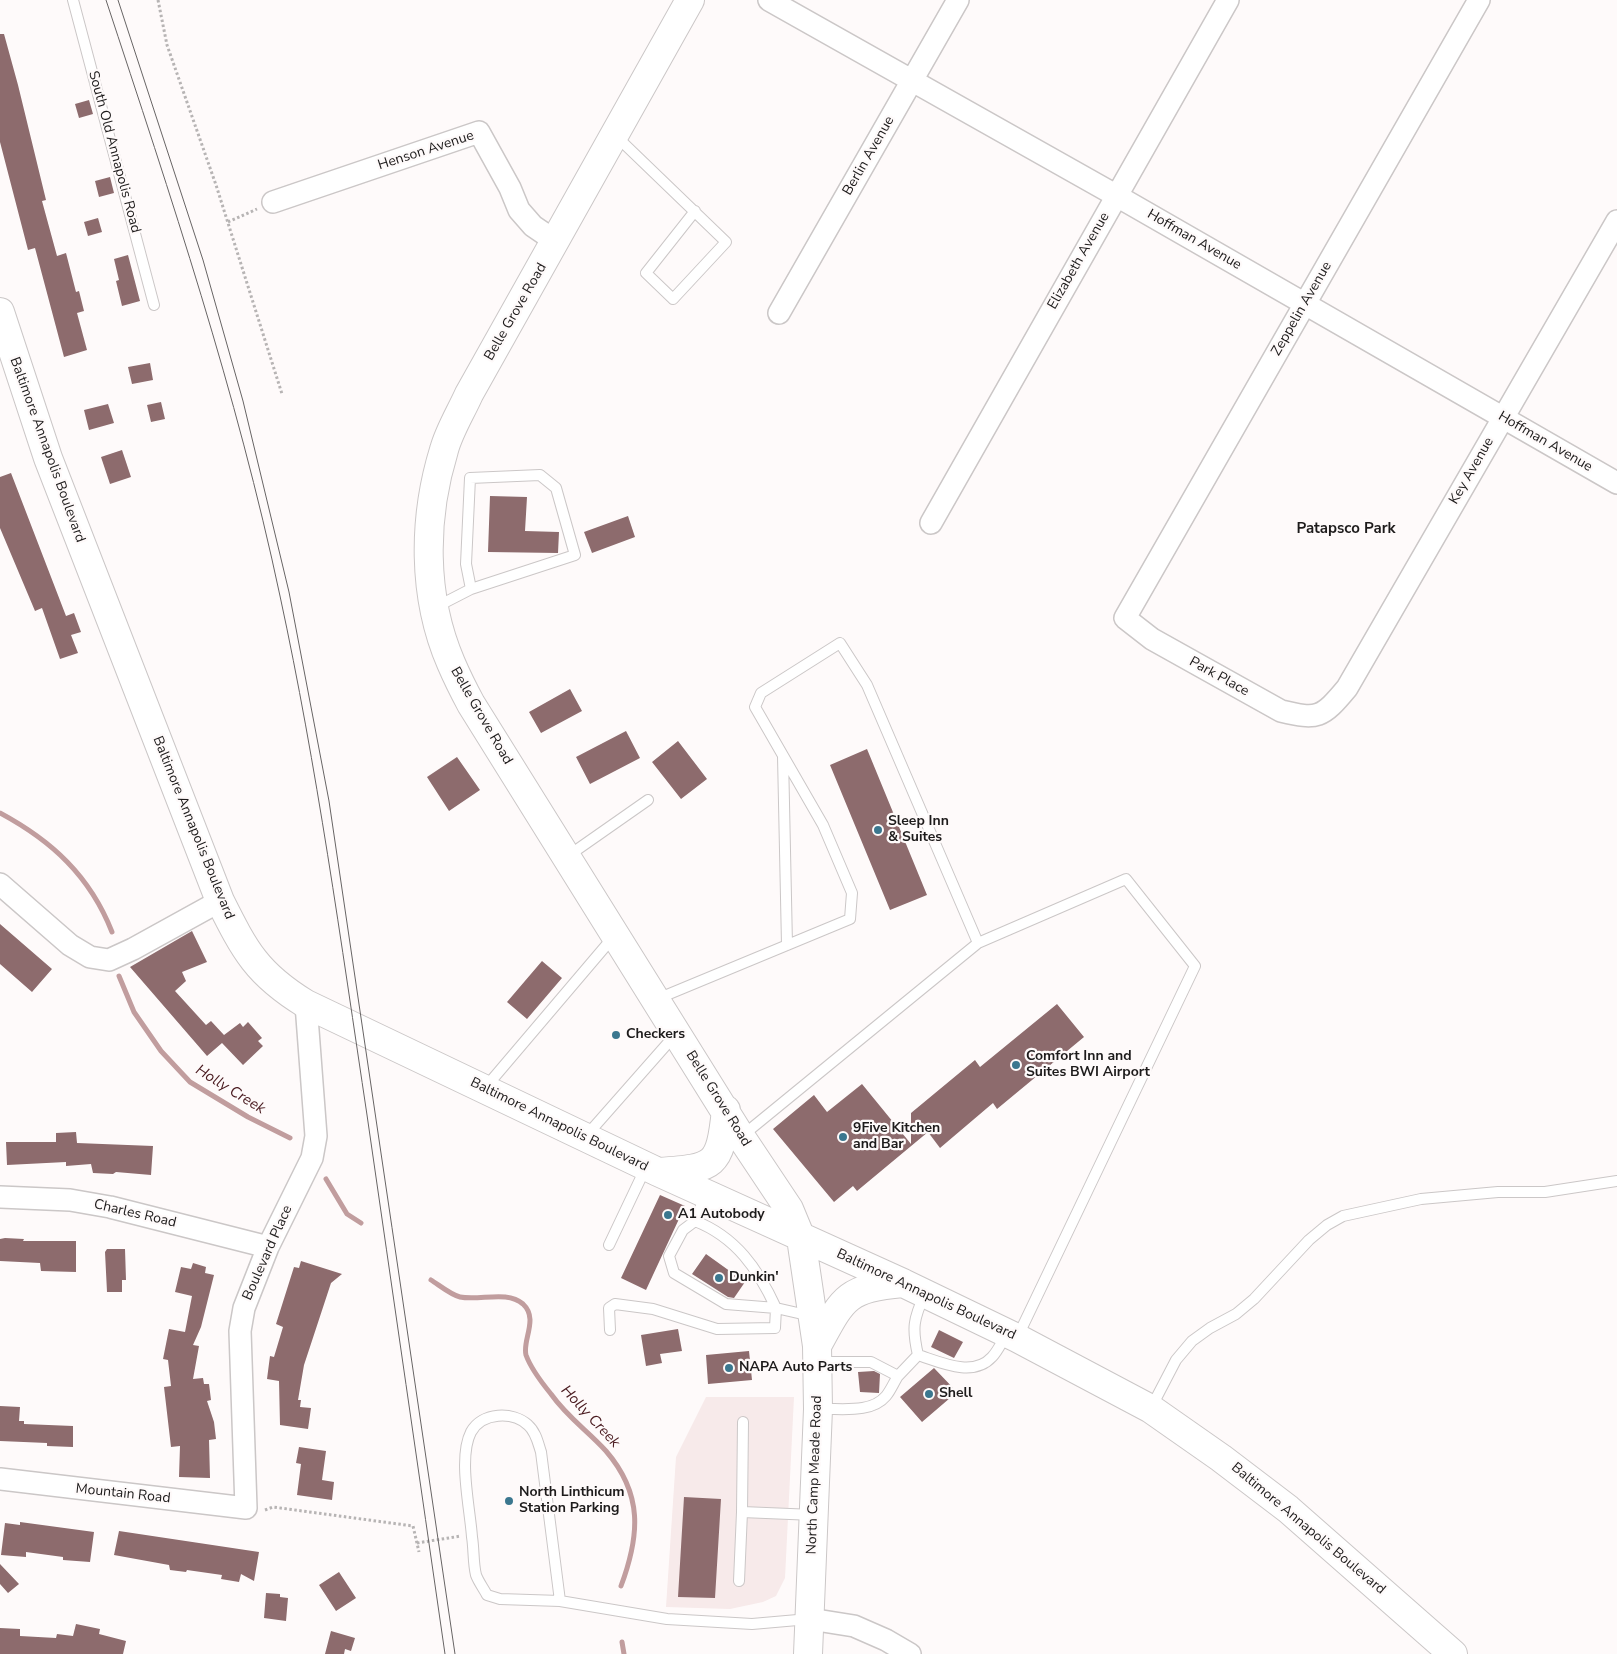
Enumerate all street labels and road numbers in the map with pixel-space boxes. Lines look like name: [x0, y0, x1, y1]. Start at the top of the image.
street label: South Old Annapolis Road: [84, 69, 144, 235]
street label: Berlin Avenue: [840, 113, 898, 199]
street label: Henson Avenue: [376, 128, 476, 174]
street label: Hoffman Avenue: [1144, 206, 1244, 274]
street label: Elizabeth Avenue: [1044, 210, 1114, 312]
street label: Zeppelin Avenue: [1268, 259, 1336, 359]
street label: Belle Grove Road: [481, 260, 551, 364]
street label: Baltimore Annapolis Boulevard: [6, 355, 88, 545]
street label: Hoffman Avenue: [1495, 408, 1595, 476]
street label: Key Avenue: [1446, 435, 1498, 507]
street label: Park Place: [1186, 654, 1252, 700]
street label: Belle Grove Road: [446, 664, 516, 768]
street label: Baltimore Annapolis Boulevard: [148, 734, 238, 922]
street label: Belle Grove Road: [682, 1048, 754, 1150]
street label: Baltimore Annapolis Boulevard: [467, 1074, 651, 1176]
street label: Charles Road: [92, 1196, 178, 1232]
street label: Boulevard Place: [240, 1203, 296, 1303]
street label: Baltimore Annapolis Boulevard: [834, 1246, 1018, 1344]
street label: North Camp Meade Road: [804, 1395, 826, 1555]
street label: Baltimore Annapolis Boulevard: [1227, 1460, 1389, 1598]
street label: Mountain Road: [75, 1481, 171, 1507]

